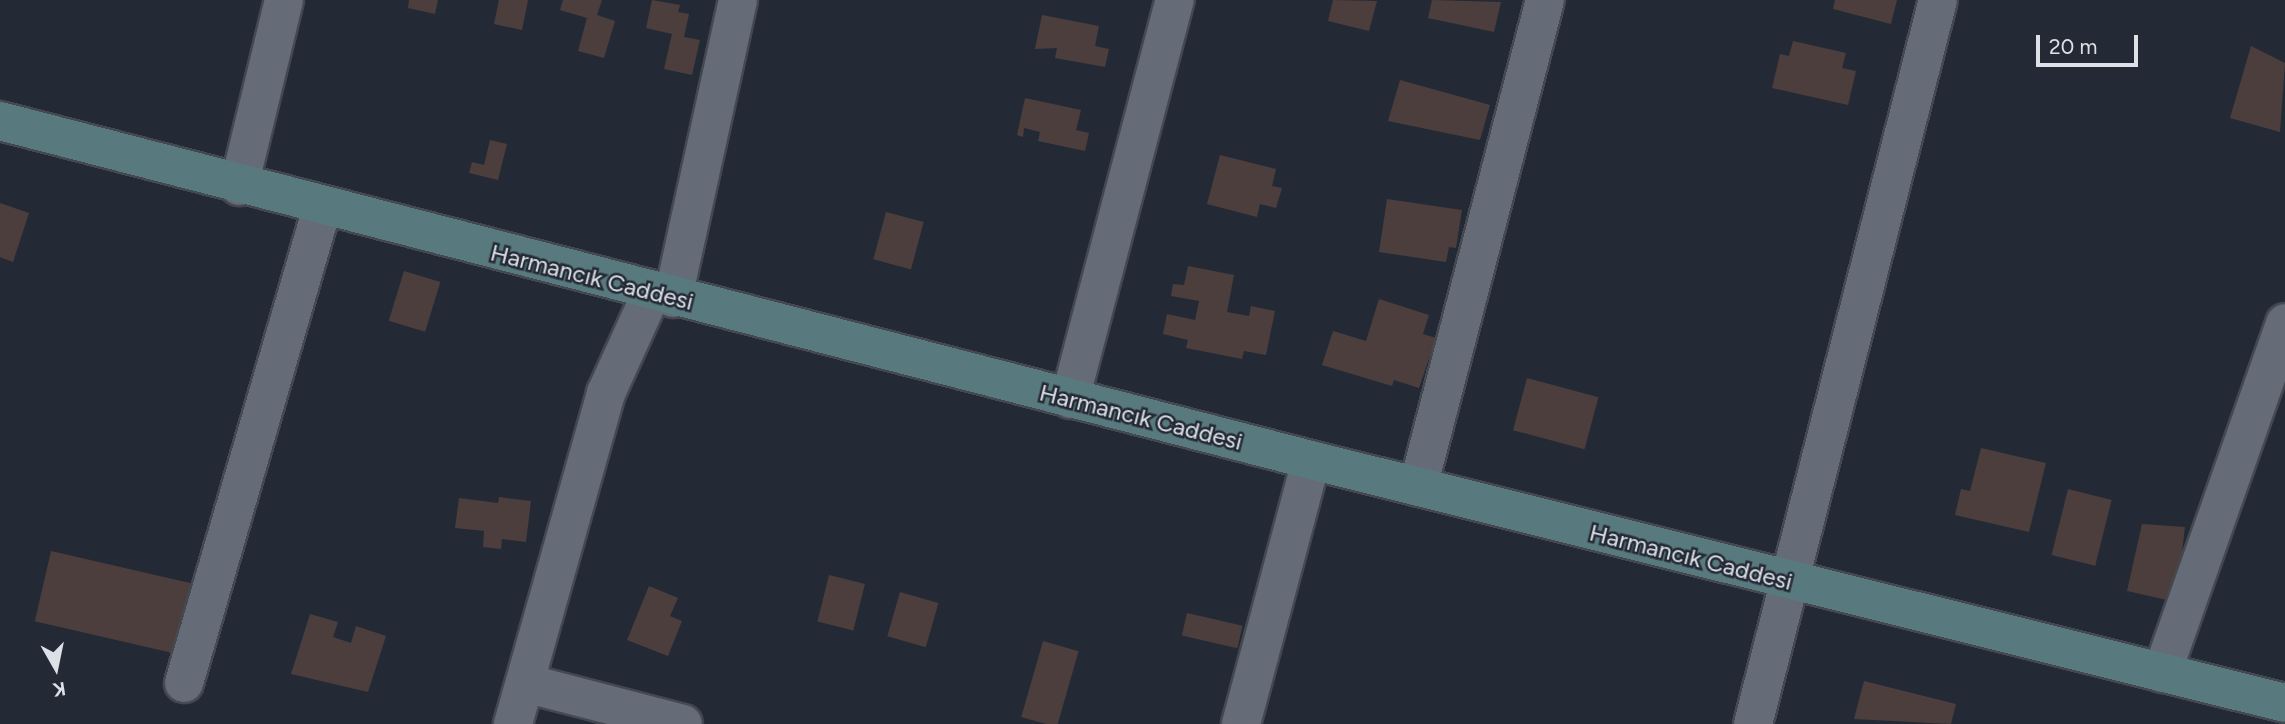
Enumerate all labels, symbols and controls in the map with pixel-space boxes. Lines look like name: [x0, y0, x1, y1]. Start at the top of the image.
scale bar: [2040, 21, 2142, 65]
text: 20 m: [2049, 34, 2097, 59]
street label: Harmancık Caddesi: [488, 238, 696, 316]
street label: Harmancık Caddesi: [1037, 378, 1245, 456]
street label: Harmancık Caddesi: [1587, 518, 1795, 596]
north arrow: [21, 633, 91, 703]
text: K: [51, 677, 67, 702]

